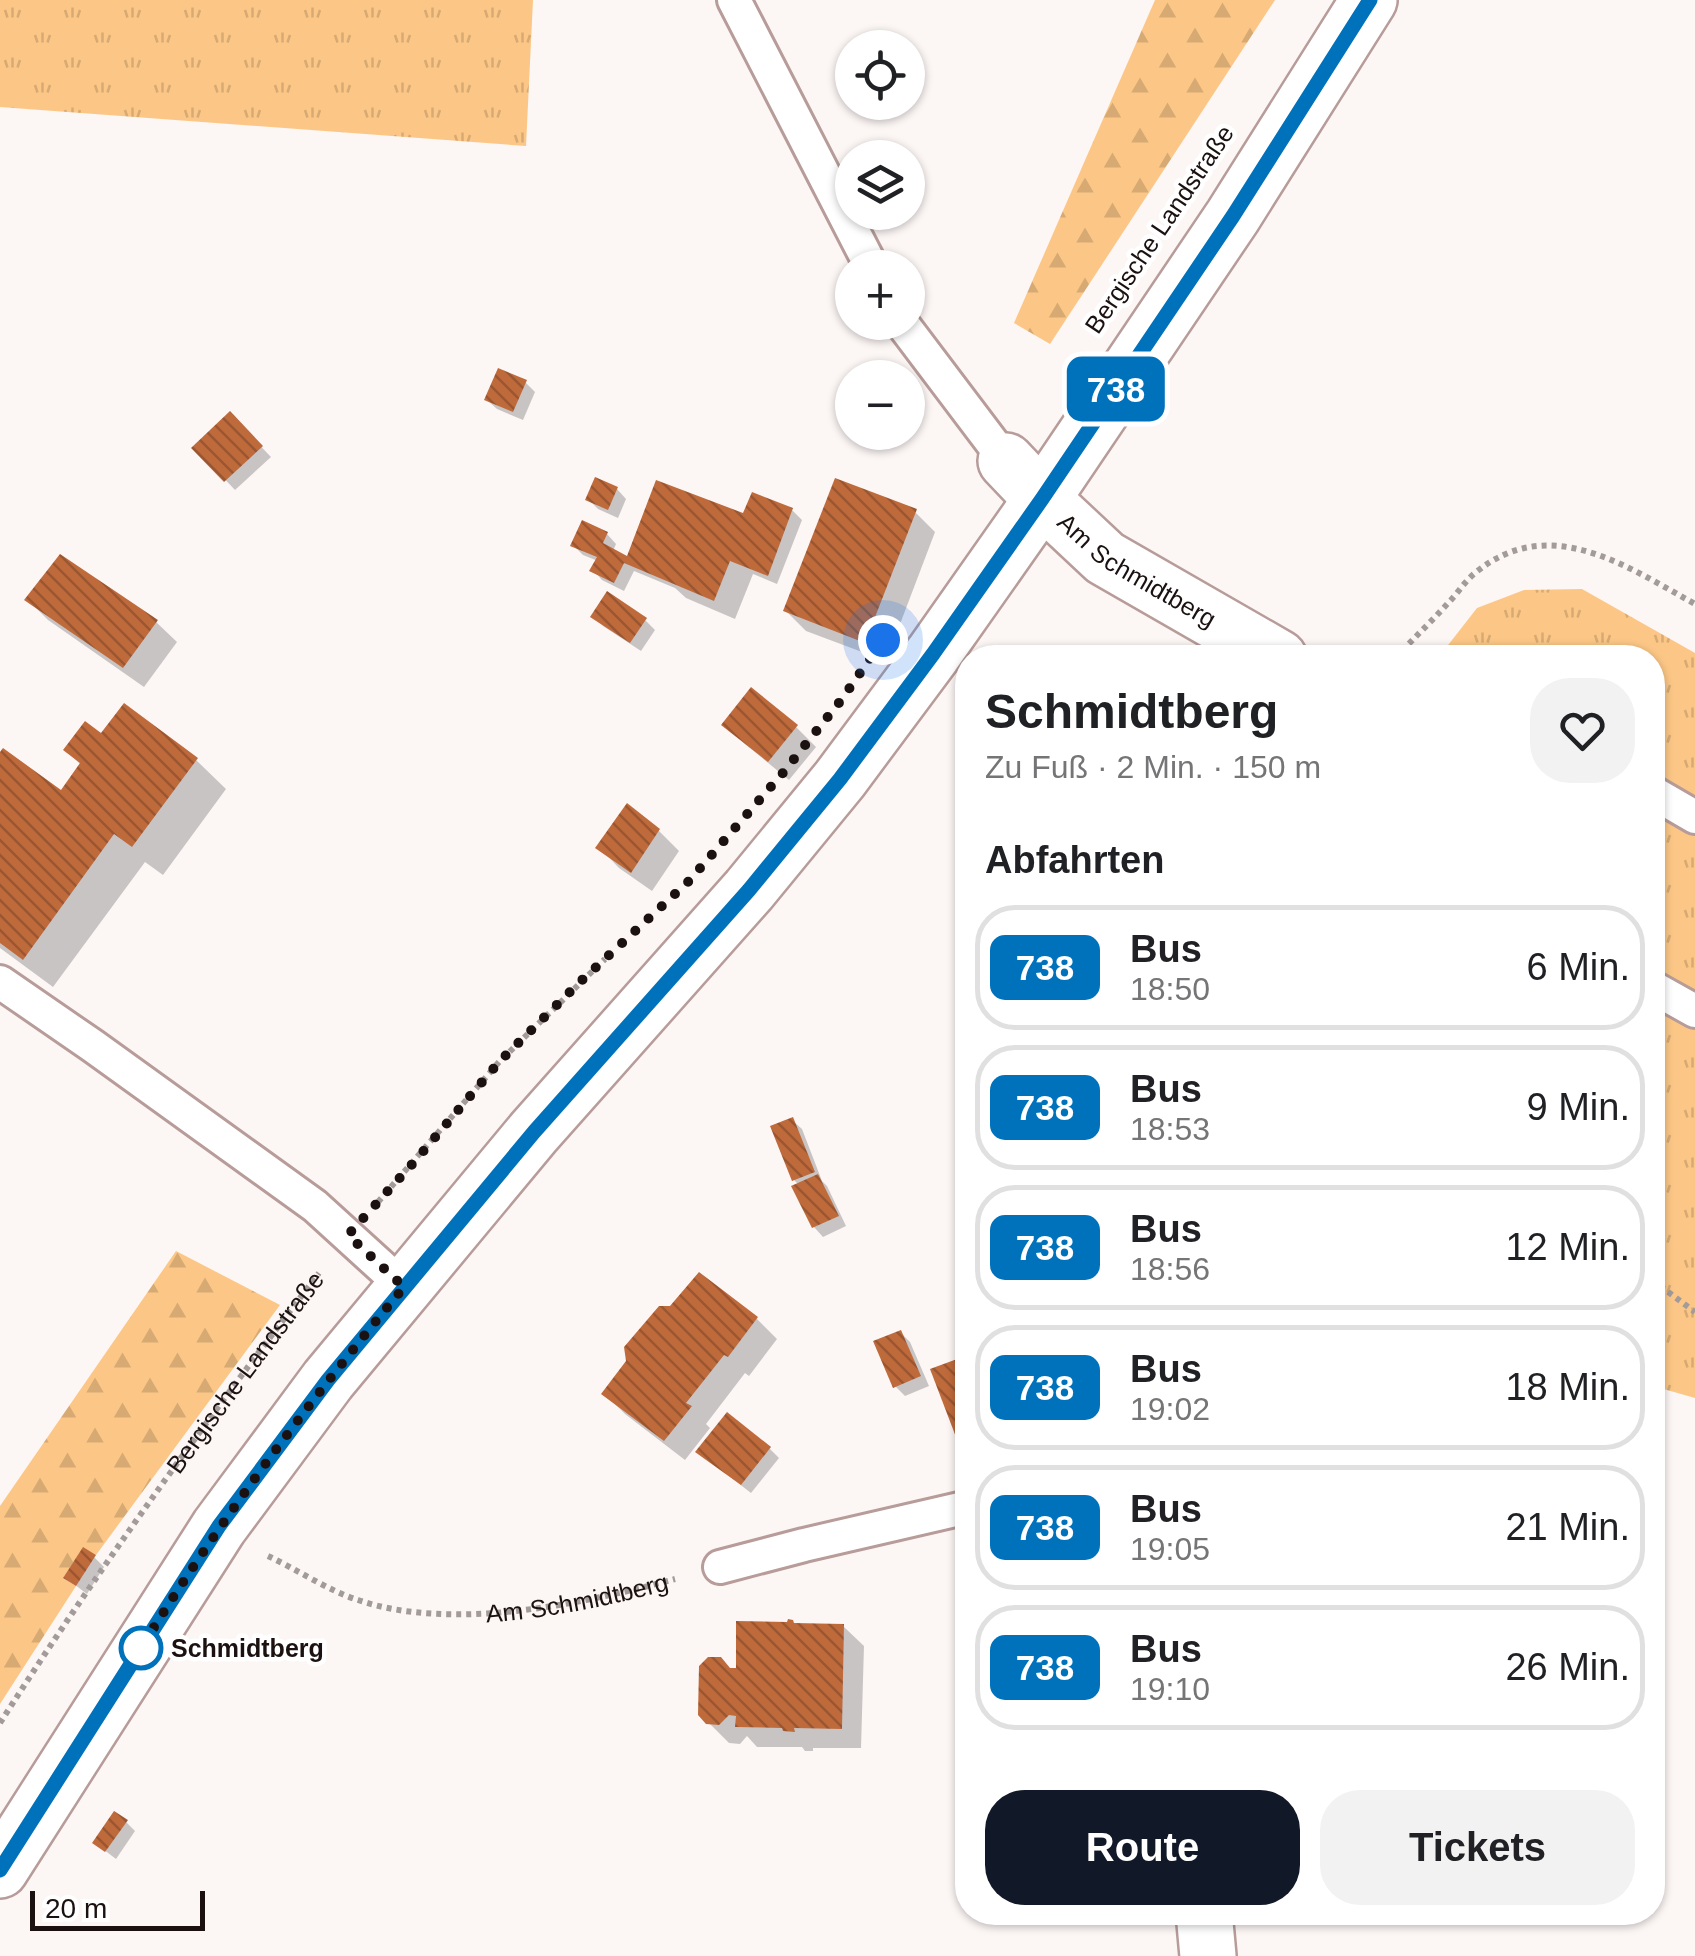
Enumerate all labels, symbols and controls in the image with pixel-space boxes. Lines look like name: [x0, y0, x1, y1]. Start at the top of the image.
map controls: [835, 30, 925, 450]
button: locate: [835, 30, 925, 120]
street label: Bergische Landstraße: [1079, 120, 1239, 338]
button: layers: [835, 140, 925, 230]
button: +: [835, 250, 925, 340]
line badge: 738: [1058, 356, 1174, 422]
button: −: [835, 360, 925, 450]
text: 738: [1087, 370, 1145, 409]
street label: Am Schmidtberg: [1052, 507, 1221, 633]
your location: [858, 615, 908, 665]
button: heart: [1530, 678, 1635, 783]
text: Schmidtberg: [985, 685, 1278, 738]
text: Zu Fuß · 2 Min. · 150 m: [985, 749, 1321, 785]
text: Abfahrten: [985, 839, 1164, 881]
text: Bus: [1130, 928, 1202, 970]
text: 6 Min.: [1527, 946, 1630, 988]
text: 738: [1016, 948, 1074, 987]
text: 18:50: [1130, 971, 1210, 1007]
text: Bus: [1130, 1068, 1202, 1110]
text: 9 Min.: [1527, 1086, 1630, 1128]
text: 738: [1016, 1088, 1074, 1127]
text: 18:53: [1130, 1111, 1210, 1147]
text: Bus: [1130, 1208, 1202, 1250]
text: 12 Min.: [1505, 1226, 1630, 1268]
text: 738: [1016, 1228, 1074, 1267]
text: 18:56: [1130, 1251, 1210, 1287]
street label: Bergische Landstraße: [161, 1266, 329, 1479]
text: Bus: [1130, 1348, 1202, 1390]
text: 18 Min.: [1505, 1366, 1630, 1408]
text: 738: [1016, 1368, 1074, 1407]
text: 19:02: [1130, 1391, 1210, 1427]
text: Bus: [1130, 1488, 1202, 1530]
text: 21 Min.: [1505, 1506, 1630, 1548]
text: 738: [1016, 1508, 1074, 1547]
text: 19:05: [1130, 1531, 1210, 1567]
street label: Am Schmidtberg: [485, 1567, 671, 1627]
marker: Schmidtberg: [120, 1627, 162, 1669]
text: Bus: [1130, 1628, 1202, 1670]
place label: Schmidtberg: [171, 1634, 324, 1662]
text: 26 Min.: [1505, 1646, 1630, 1688]
text: 738: [1016, 1648, 1074, 1687]
text: 19:10: [1130, 1671, 1210, 1707]
button: Route: [985, 1790, 1300, 1905]
button: Tickets: [1320, 1790, 1635, 1905]
scale bar: [30, 1886, 205, 1930]
text: 20 m: [45, 1893, 107, 1924]

